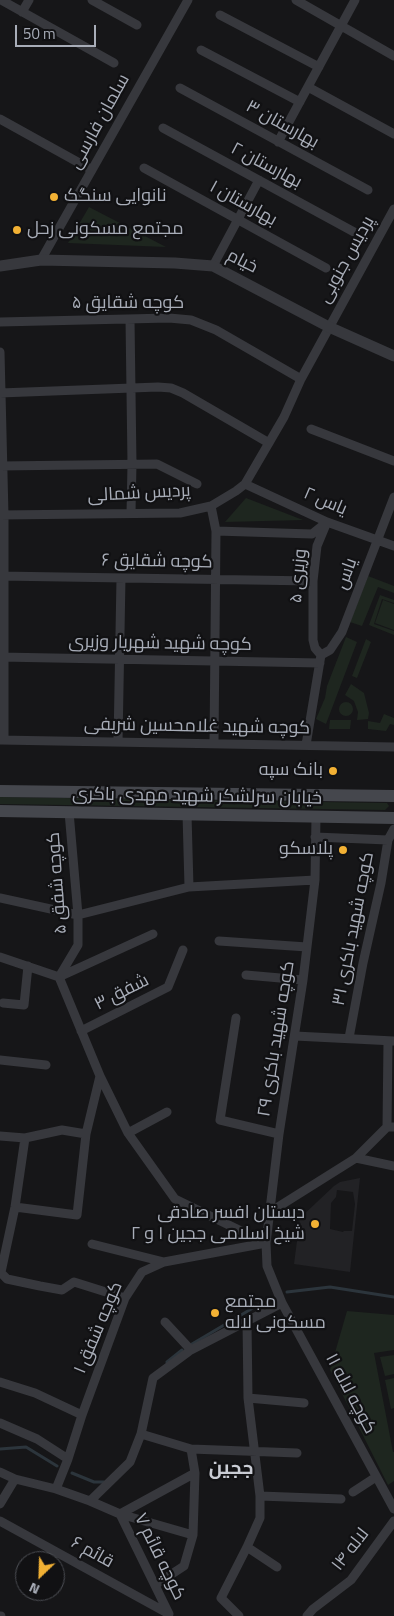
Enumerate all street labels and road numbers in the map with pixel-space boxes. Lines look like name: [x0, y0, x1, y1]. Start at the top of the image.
street label: سلمان فارسی: [65, 71, 135, 173]
street label: بهارستان ۳: [242, 96, 322, 154]
street label: بهارستان ۲: [227, 138, 305, 194]
street label: بهارستان ۱: [206, 177, 280, 231]
street label: پردیس جنوبی: [314, 213, 380, 307]
street label: خیام: [223, 245, 261, 279]
street label: کوچه شقایق ۵: [72, 293, 184, 315]
street label: پردیس شمالی: [87, 481, 191, 507]
street label: یاس ۲: [300, 483, 350, 521]
street label: وزیری ۵: [286, 548, 312, 604]
street label: کوچه شقایق ۶: [101, 550, 213, 574]
street label: یاس: [331, 555, 363, 593]
street label: کوچه شهید شهریار وزیری: [68, 632, 252, 656]
street label: کوچه شهید غلامحسین شریفی: [84, 714, 310, 740]
street label: خیابان سرلشکر شهید مهدی باکری: [72, 784, 322, 810]
street label: کوچه شفق ۵: [44, 831, 72, 935]
street label: کوچه شهید باکری ۳۱: [328, 850, 380, 1008]
street label: کوچه شهید باکری ۲۹: [254, 960, 300, 1118]
street label: شفق ۳: [91, 970, 153, 1016]
street label: کوچه شفق ۱: [70, 1279, 128, 1377]
street label: کوچه لاله ۱۱: [320, 1350, 380, 1438]
street label: کوچه قائم ۷: [129, 1510, 189, 1604]
street label: لاله ۱۴: [328, 1524, 374, 1576]
street label: قائم ۶: [67, 1533, 117, 1573]

